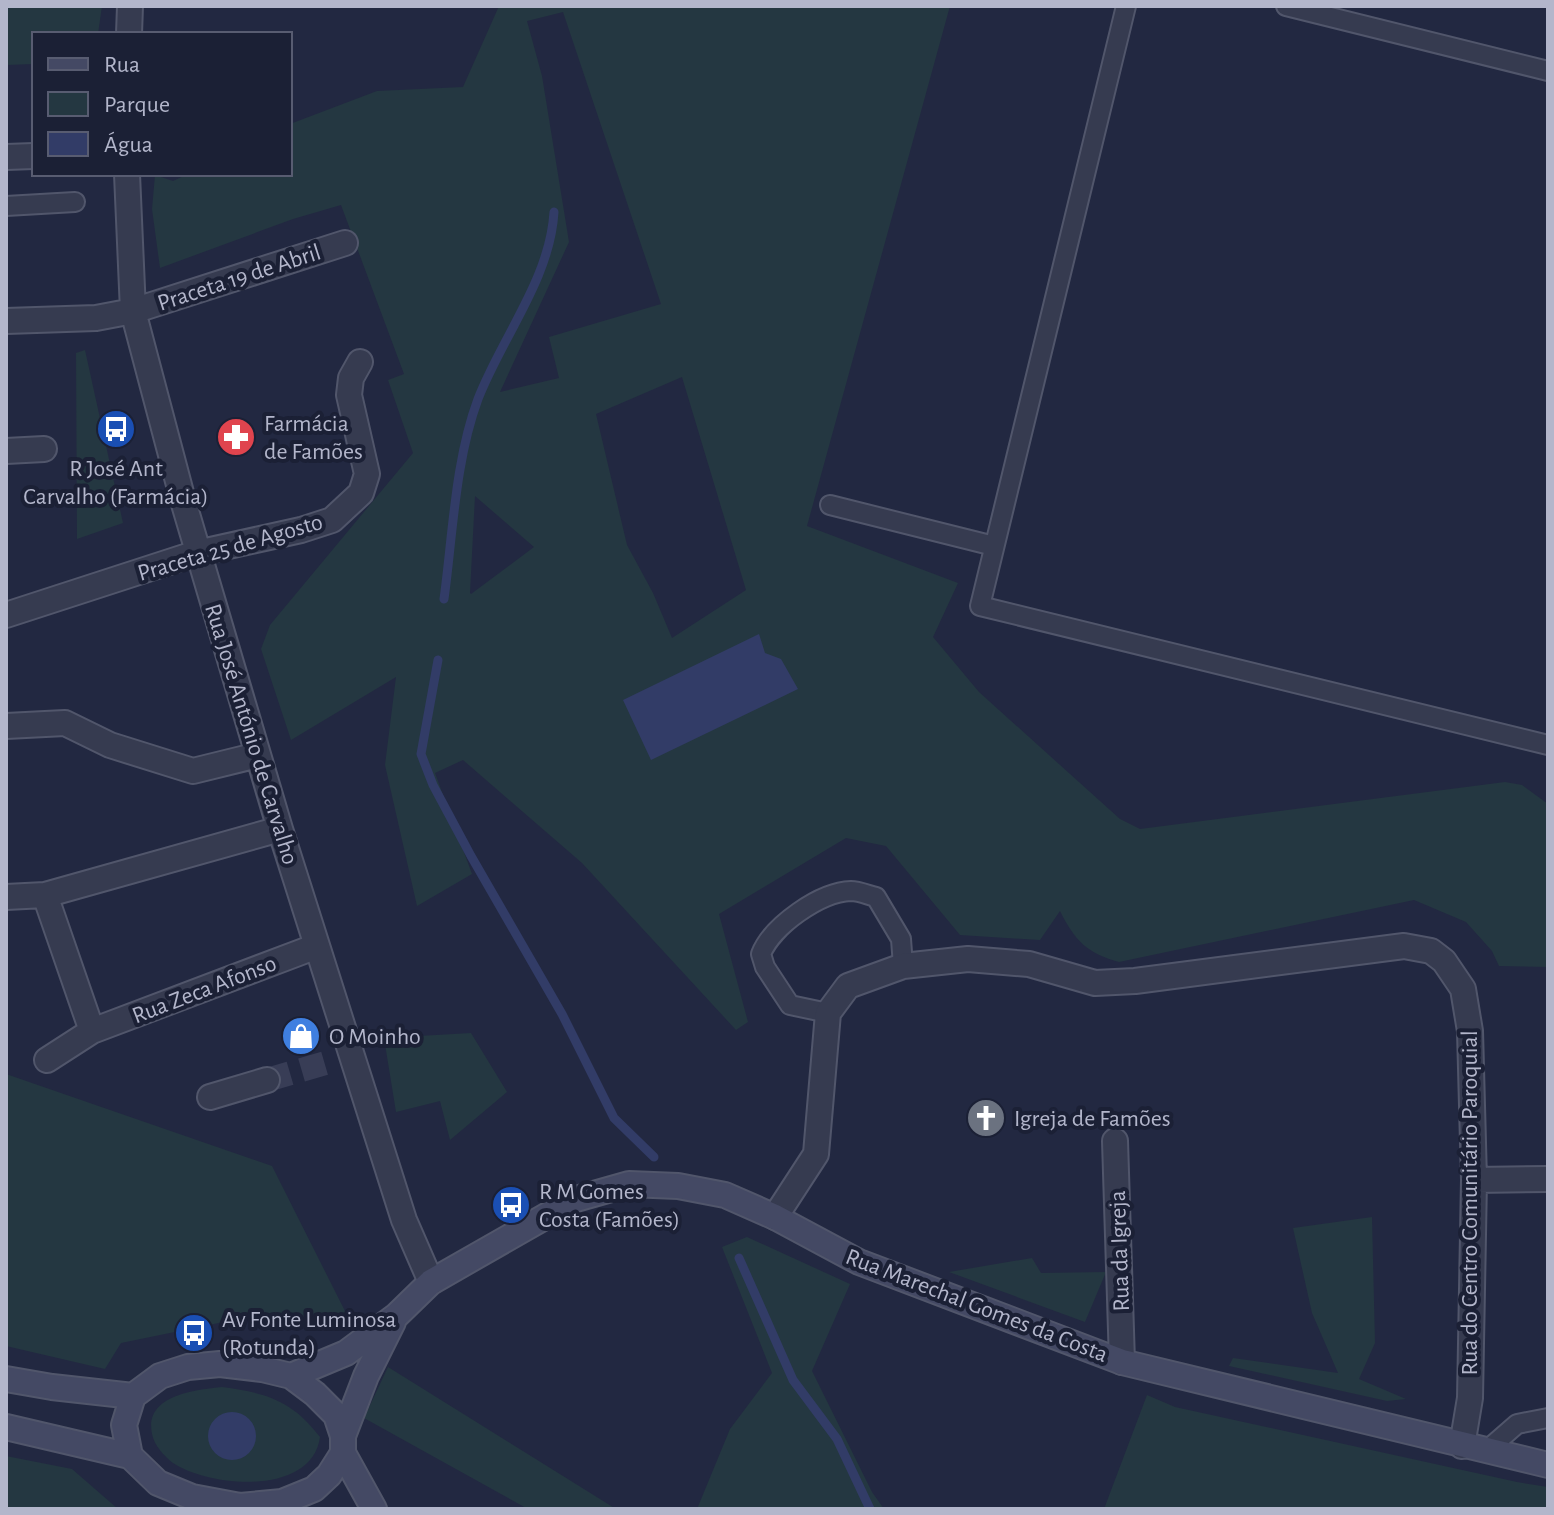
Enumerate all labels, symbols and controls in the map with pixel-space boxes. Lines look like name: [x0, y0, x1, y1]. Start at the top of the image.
legend: [32, 32, 292, 176]
text: Rua: [104, 53, 140, 77]
text: Parque: [104, 93, 170, 117]
text: Água: [104, 131, 153, 157]
street label: Praceta 19 de Abril: [155, 240, 324, 316]
bus stop icon: R José Ant Carvalho (Farmácia): [95, 408, 137, 450]
place label: Farmácia de Famões: [264, 412, 363, 464]
pharmacy icon: Farmácia de Famões: [215, 416, 257, 458]
place label: R José Ant Carvalho (Farmácia): [23, 457, 209, 509]
street label: Praceta 25 de Agosto: [135, 510, 326, 586]
street label: Rua José António de Carvalho: [200, 601, 302, 868]
street label: Rua Zeca Afonso: [129, 951, 280, 1028]
shop icon: O Moinho: [280, 1015, 322, 1057]
place label: O Moinho: [329, 1025, 421, 1049]
street label: Rua do Centro Comunitário Paroquial: [1458, 1030, 1482, 1376]
church icon: Igreja de Famões: [965, 1097, 1007, 1139]
place label: Igreja de Famões: [1014, 1107, 1171, 1131]
place label: R M Gomes Costa (Famões): [539, 1180, 680, 1232]
bus stop icon: R M Gomes Costa (Famões): [490, 1184, 532, 1226]
street label: Rua da Igreja: [1106, 1190, 1134, 1312]
street label: Rua Marechal Gomes da Costa: [842, 1245, 1111, 1367]
place label: Av Fonte Luminosa (Rotunda): [222, 1308, 396, 1360]
bus stop icon: Av Fonte Luminosa (Rotunda): [173, 1312, 215, 1354]

